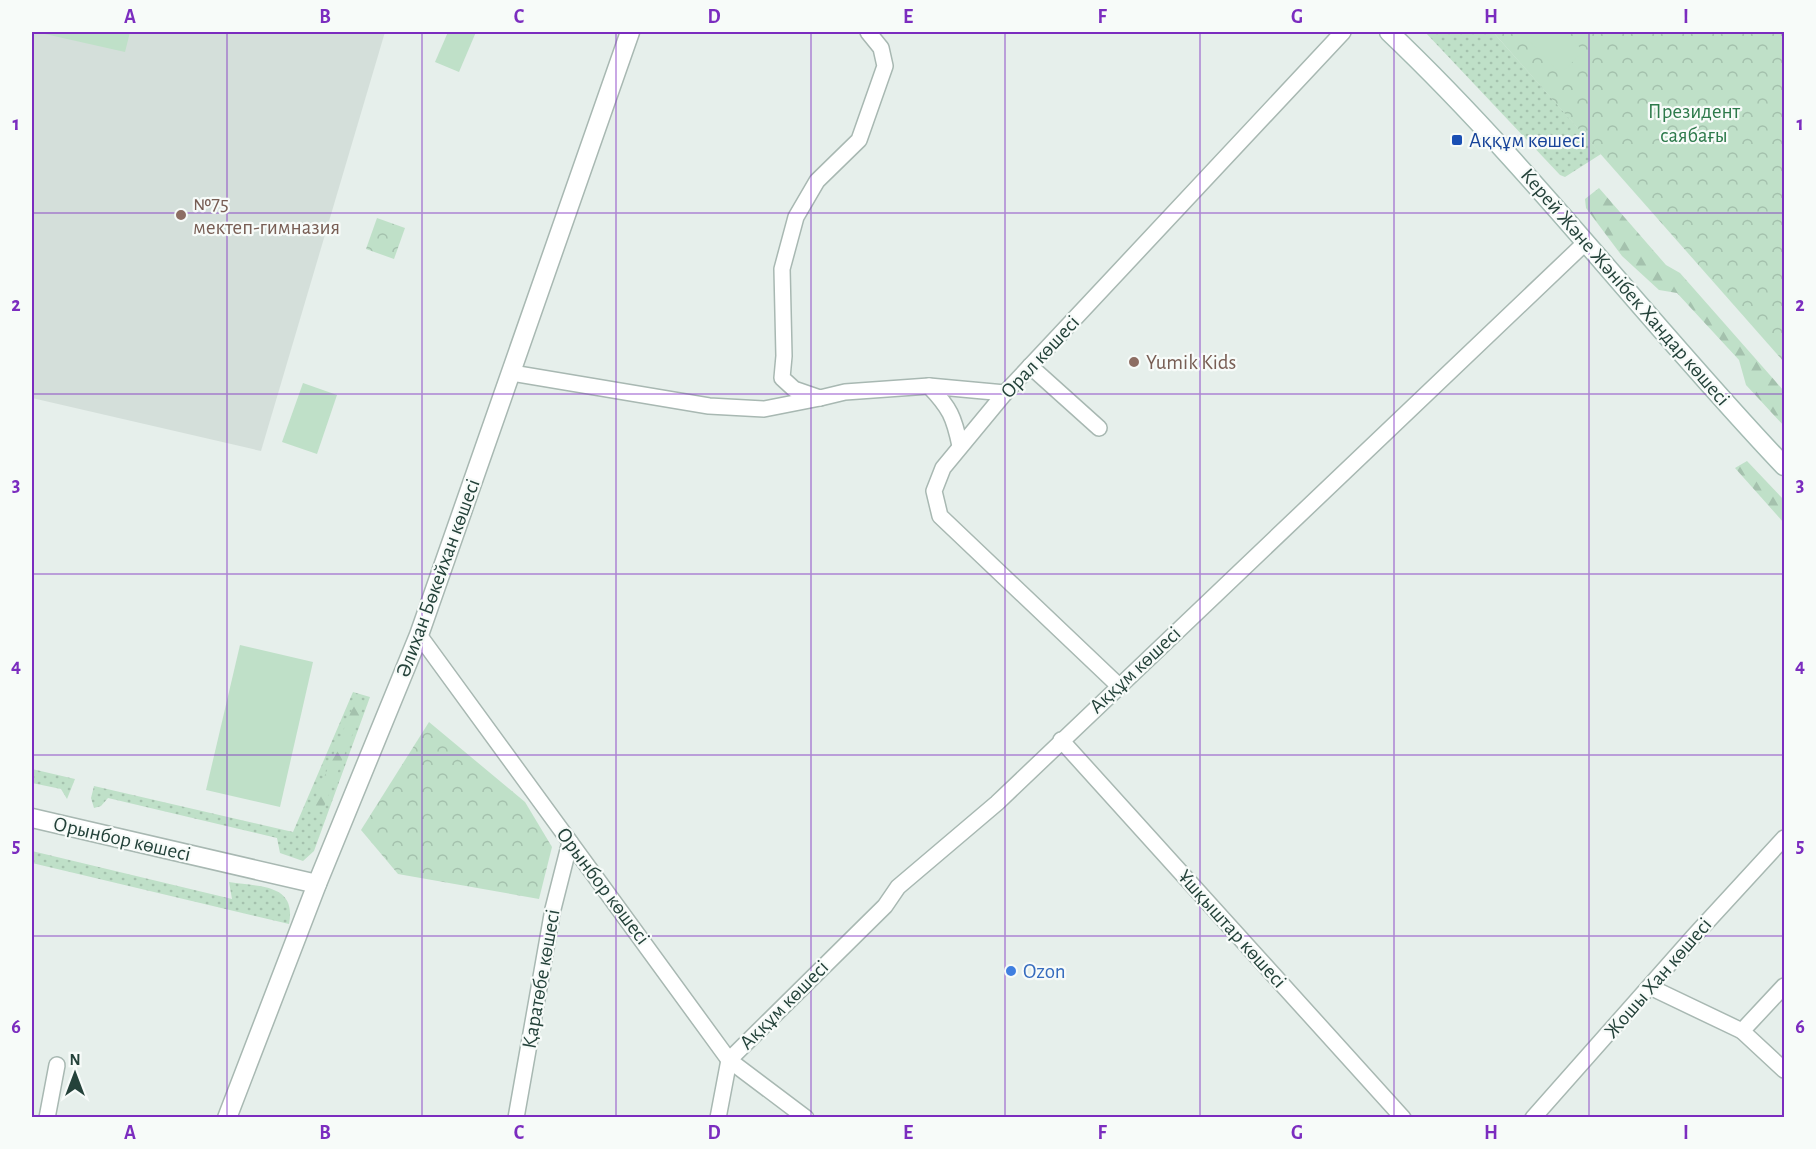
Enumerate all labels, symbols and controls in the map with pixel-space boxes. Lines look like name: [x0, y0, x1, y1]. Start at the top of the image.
text: A: [124, 7, 136, 27]
text: B: [319, 7, 331, 27]
text: C: [514, 7, 525, 27]
text: D: [707, 7, 721, 27]
text: E: [903, 7, 913, 27]
text: F: [1097, 7, 1107, 27]
text: G: [1291, 7, 1303, 27]
text: H: [1484, 7, 1498, 27]
text: I: [1683, 7, 1689, 27]
park label: Президент саябағы: [1648, 101, 1741, 146]
text: 1: [12, 114, 20, 134]
text: 1: [1796, 114, 1804, 134]
place label: Аққұм көшесі: [1469, 130, 1585, 151]
marker: Аққұм көшесі: [1450, 133, 1464, 147]
street label: Керей Және Жәнібек Хандар көшесі: [1516, 164, 1734, 410]
place label: №75 мектеп-гимназия: [193, 193, 340, 238]
marker: №75 мектеп-гимназия: [174, 208, 188, 222]
text: 2: [11, 295, 21, 315]
text: 2: [1795, 295, 1805, 315]
street label: Орал көшесі: [996, 311, 1084, 403]
place label: Yumik Kids: [1146, 352, 1236, 373]
marker: Yumik Kids: [1127, 355, 1141, 369]
text: 3: [12, 475, 20, 495]
text: 3: [1796, 475, 1804, 495]
street label: Әлихан Бөкейхан көшесі: [392, 476, 484, 680]
street label: Аққұм көшесі: [1085, 623, 1185, 717]
text: 4: [11, 656, 21, 676]
text: 4: [1795, 656, 1805, 676]
street label: Орынбор көшесі: [51, 813, 193, 865]
street label: Орынбор көшесі: [552, 824, 654, 948]
text: 5: [12, 836, 20, 856]
text: 5: [1796, 836, 1804, 856]
street label: Ұшқыштар көшесі: [1174, 866, 1290, 992]
street label: Қаратөбе көшесі: [518, 908, 564, 1050]
street label: Жошы Хан көшесі: [1600, 914, 1716, 1042]
street label: Аққұм көшесі: [735, 956, 833, 1054]
place label: Ozon: [1023, 961, 1066, 982]
marker: Ozon: [1004, 964, 1018, 978]
text: 6: [11, 1017, 21, 1037]
text: 6: [1795, 1017, 1805, 1037]
north arrow: [45, 1044, 105, 1104]
text: N: [69, 1052, 81, 1068]
text: A: [124, 1123, 136, 1143]
text: B: [319, 1123, 331, 1143]
text: C: [514, 1123, 525, 1143]
text: D: [707, 1123, 721, 1143]
text: E: [903, 1123, 913, 1143]
text: F: [1097, 1123, 1107, 1143]
text: G: [1291, 1123, 1303, 1143]
text: H: [1484, 1123, 1498, 1143]
text: I: [1683, 1123, 1689, 1143]

